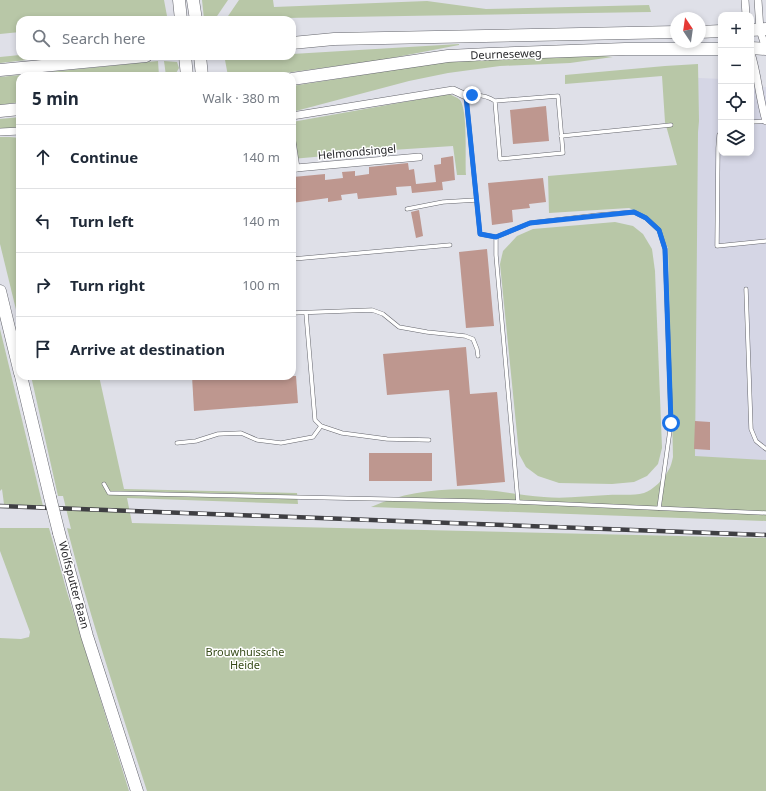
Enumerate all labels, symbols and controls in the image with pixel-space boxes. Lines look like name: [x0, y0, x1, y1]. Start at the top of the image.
north arrow: [670, 12, 706, 48]
map controls: [718, 12, 754, 156]
button: +: [718, 12, 754, 48]
search box: [16, 16, 296, 60]
icon: search: [30, 27, 52, 49]
text: Search here: [62, 28, 145, 48]
street label: Deurneseweg: [470, 45, 542, 62]
button: −: [718, 48, 754, 84]
button: locate: [718, 84, 754, 120]
route end: [463, 86, 481, 104]
text: 5 min: [32, 87, 79, 110]
text: Walk · 380 m: [202, 89, 280, 107]
button: layers: [718, 120, 754, 156]
street label: Helmondsingel: [317, 141, 397, 162]
icon: ahead: [32, 146, 54, 168]
text: Continue: [70, 147, 138, 167]
text: 140 m: [242, 148, 280, 166]
icon: left: [32, 210, 54, 232]
text: Turn left: [70, 211, 134, 231]
text: 140 m: [242, 212, 280, 230]
icon: right: [32, 274, 54, 296]
text: Turn right: [70, 275, 145, 295]
text: 100 m: [242, 276, 280, 294]
icon: arrive: [32, 338, 54, 360]
text: Arrive at destination: [70, 339, 225, 359]
route start: [662, 414, 680, 432]
street label: Wolfsputter Baan: [56, 539, 93, 630]
park label: Brouwhuissche Heide: [206, 644, 284, 672]

